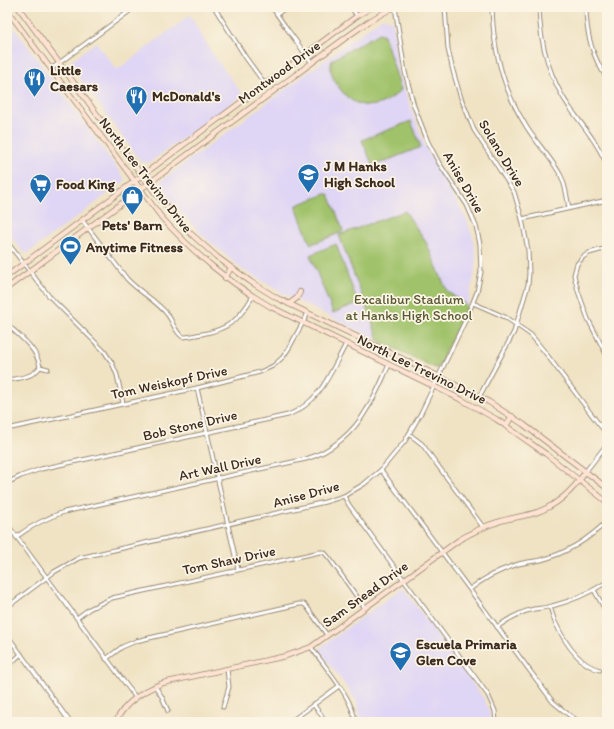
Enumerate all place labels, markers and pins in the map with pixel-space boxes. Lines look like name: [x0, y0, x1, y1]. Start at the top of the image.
place label: Little Caesars: [50, 62, 98, 95]
restaurant icon: Little Caesars: [22, 65, 48, 98]
restaurant icon: McDonald's: [123, 83, 149, 116]
place label: McDonald's: [152, 88, 221, 105]
place label: J M Hanks High School: [323, 158, 396, 191]
school or university icon: J M Hanks High School: [296, 161, 322, 194]
supermarket icon: Food King: [27, 171, 53, 204]
place label: Food King: [56, 176, 116, 193]
shop icon: Pets' Barn: [119, 184, 145, 217]
place label: Pets' Barn: [102, 217, 162, 234]
sports icon: Anytime Fitness: [57, 234, 83, 267]
place label: Anytime Fitness: [85, 239, 183, 256]
place label: Escuela Primaria Glen Cove: [416, 636, 518, 669]
school or university icon: Escuela Primaria Glen Cove: [387, 639, 413, 672]

